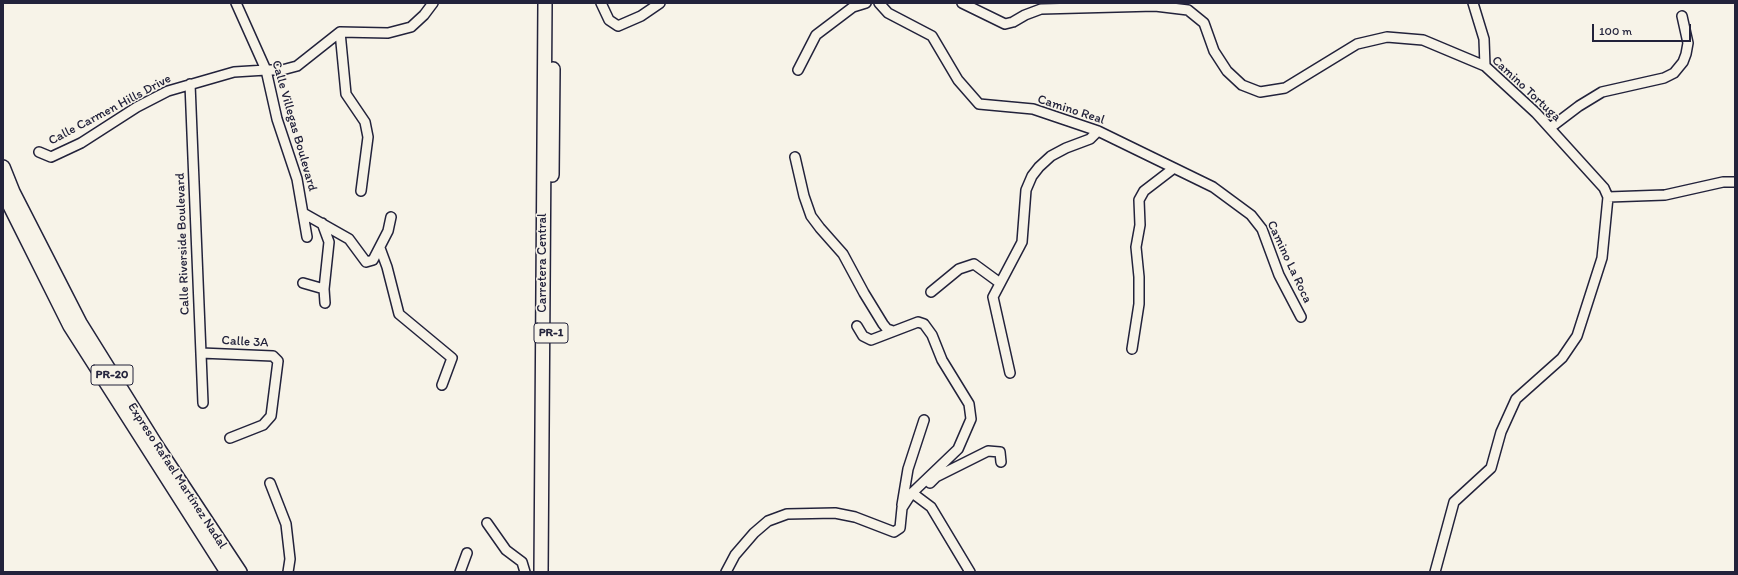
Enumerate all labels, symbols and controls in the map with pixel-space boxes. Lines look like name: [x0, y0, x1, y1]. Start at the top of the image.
scale bar: [1594, 16, 1693, 42]
text: 100 m: [1599, 24, 1632, 38]
street label: Camino Tortuga: [1488, 53, 1564, 125]
street label: Calle Villegas Boulevard: [268, 59, 320, 193]
street label: Calle Carmen Hills Drive: [46, 71, 174, 149]
street label: Camino Real: [1035, 92, 1107, 128]
street label: Calle Riverside Boulevard: [173, 173, 193, 315]
street label: Carretera Central: [535, 213, 551, 313]
street label: Camino La Roca: [1263, 218, 1315, 306]
road number: PR-1: [534, 323, 568, 343]
street label: Calle 3A: [221, 333, 269, 351]
road number: PR-20: [91, 365, 133, 385]
street label: Expreso Rafael Martínez Nadal: [124, 400, 230, 552]

